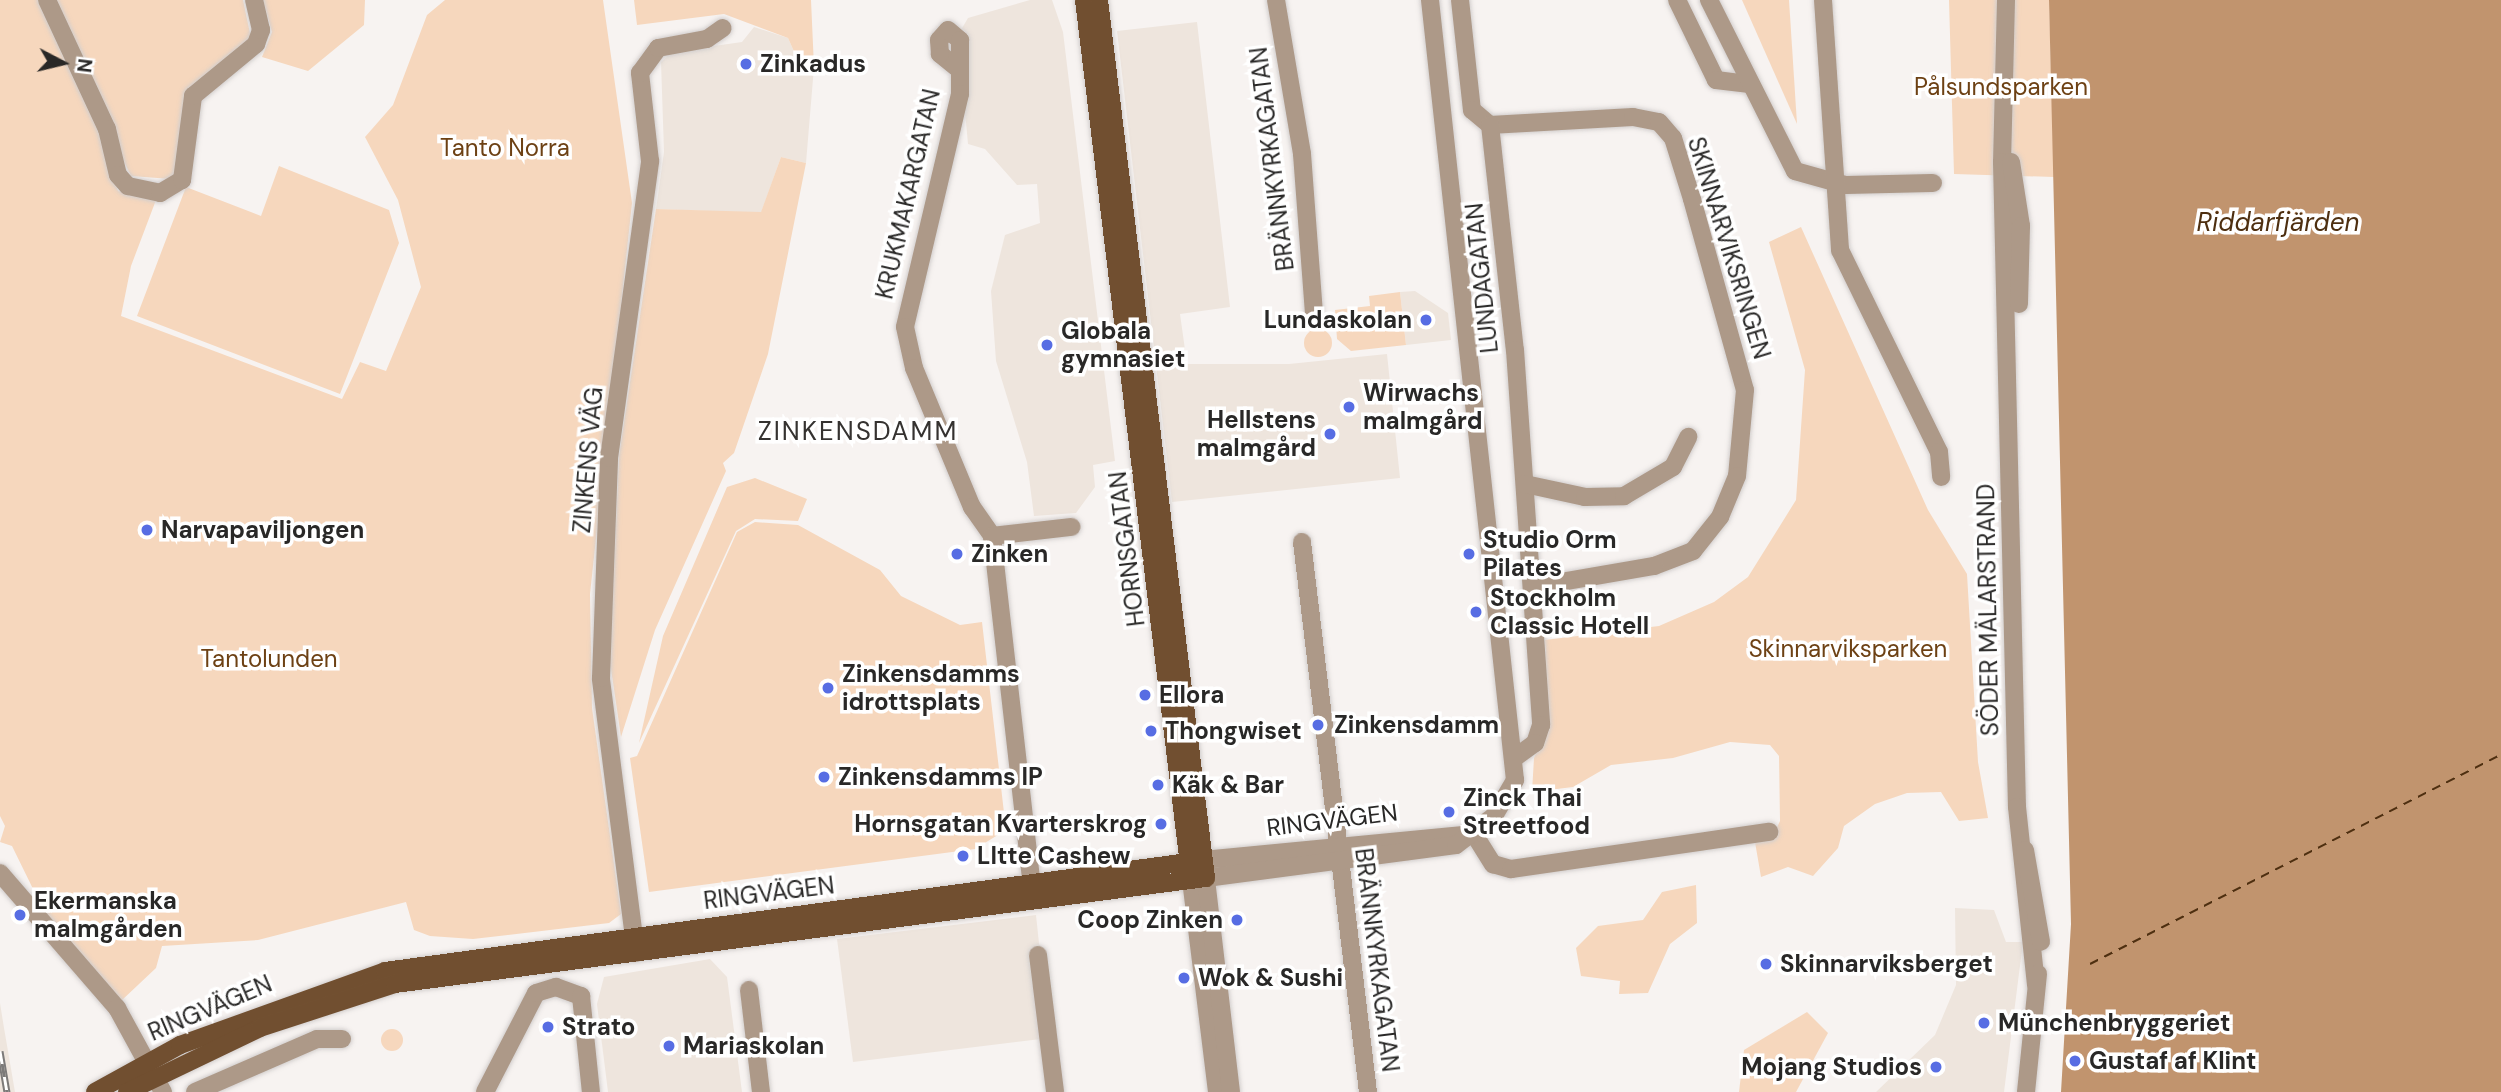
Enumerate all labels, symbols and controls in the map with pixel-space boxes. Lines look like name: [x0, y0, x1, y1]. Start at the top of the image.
north arrow: [28, 28, 98, 98]
street label: BRÄNNKYRKAGATAN: [1244, 45, 1300, 273]
place label: Zinkadus: [760, 50, 866, 78]
marker: Zinkadus: [738, 56, 754, 72]
text: N: [71, 57, 98, 74]
park label: Pålsundsparken: [1914, 73, 2088, 101]
street label: KRUKMAKARGATAN: [870, 86, 946, 302]
park label: Tanto Norra: [440, 134, 570, 162]
street label: SKINNARVIKSRINGEN: [1682, 134, 1776, 362]
street label: LUNDAGATAN: [1460, 201, 1504, 355]
water label: Riddarfjärden: [2196, 207, 2360, 239]
place label: Lundaskolan: [1264, 306, 1412, 334]
marker: Lundaskolan: [1418, 312, 1434, 328]
place label: Globala gymnasiet: [1061, 317, 1185, 373]
marker: Globala gymnasiet: [1039, 337, 1055, 353]
place label: Wirwachs malmgård: [1363, 379, 1482, 435]
street label: ZINKENS VÄG: [567, 386, 609, 534]
marker: Wirwachs malmgård: [1341, 399, 1357, 415]
place label: Hellstens malmgård: [1197, 406, 1316, 462]
district label: ZINKENSDAMM: [759, 416, 957, 448]
marker: Hellstens malmgård: [1322, 426, 1338, 442]
street label: HORNSGATAN: [1103, 470, 1151, 628]
street label: SÖDER MÄLARSTRAND: [1971, 484, 2005, 736]
place label: Narvapaviljongen: [161, 516, 364, 544]
marker: Narvapaviljongen: [139, 522, 155, 538]
place label: Studio Orm Pilates: [1483, 526, 1616, 582]
place label: Zinken: [971, 540, 1048, 568]
marker: Zinken: [949, 546, 965, 562]
marker: Studio Orm Pilates: [1461, 546, 1477, 562]
place label: Stockholm Classic Hotell: [1490, 584, 1649, 640]
marker: Stockholm Classic Hotell: [1468, 604, 1484, 620]
park label: Skinnarviksparken: [1749, 635, 1947, 663]
park label: Tantolunden: [200, 645, 338, 673]
place label: Zinkensdamms idrottsplats: [842, 660, 1020, 716]
marker: Zinkensdamms idrottsplats: [820, 680, 836, 696]
place label: Ellora: [1159, 681, 1224, 709]
marker: Ellora: [1137, 687, 1153, 703]
place label: Zinkensdamm: [1334, 711, 1499, 739]
marker: Zinkensdamm: [1308, 715, 1328, 735]
place label: Thongwiset: [1165, 717, 1302, 745]
marker: Thongwiset: [1143, 723, 1159, 739]
place label: Zinkensdamms IP: [838, 763, 1043, 791]
marker: Zinkensdamms IP: [816, 769, 832, 785]
place label: Käk & Bar: [1172, 771, 1284, 799]
marker: Käk & Bar: [1150, 777, 1166, 793]
place label: Zinck Thai Streetfood: [1463, 784, 1590, 840]
street label: RINGVÄGEN: [1265, 798, 1399, 842]
marker: Zinck Thai Streetfood: [1441, 804, 1457, 820]
place label: Hornsgatan Kvarterskrog: [854, 810, 1147, 838]
marker: Hornsgatan Kvarterskrog: [1153, 816, 1169, 832]
place label: LItte Cashew: [977, 842, 1131, 870]
street label: BRÄNNKYRKAGATAN: [1349, 846, 1405, 1074]
marker: LItte Cashew: [955, 848, 971, 864]
street label: RINGVÄGEN: [702, 871, 836, 915]
place label: Ekermanska malmgården: [34, 887, 183, 943]
place label: Coop Zinken: [1077, 906, 1223, 934]
marker: Ekermanska malmgården: [12, 907, 28, 923]
marker: Coop Zinken: [1229, 912, 1245, 928]
place label: Skinnarviksberget: [1780, 950, 1993, 978]
marker: Skinnarviksberget: [1758, 956, 1774, 972]
place label: Wok & Sushi: [1198, 964, 1343, 992]
street label: RINGVÄGEN: [144, 969, 276, 1047]
marker: Wok & Sushi: [1176, 970, 1192, 986]
place label: Münchenbryggeriet: [1998, 1009, 2230, 1037]
place label: Strato: [562, 1013, 635, 1041]
marker: Münchenbryggeriet: [1976, 1015, 1992, 1031]
marker: Strato: [540, 1019, 556, 1035]
place label: Mariaskolan: [683, 1032, 824, 1060]
marker: Mariaskolan: [661, 1038, 677, 1054]
place label: Gustaf af Klint: [2089, 1047, 2256, 1075]
place label: Mojang Studios: [1741, 1053, 1922, 1081]
marker: Gustaf af Klint: [2067, 1053, 2083, 1069]
marker: Mojang Studios: [1928, 1059, 1944, 1075]

